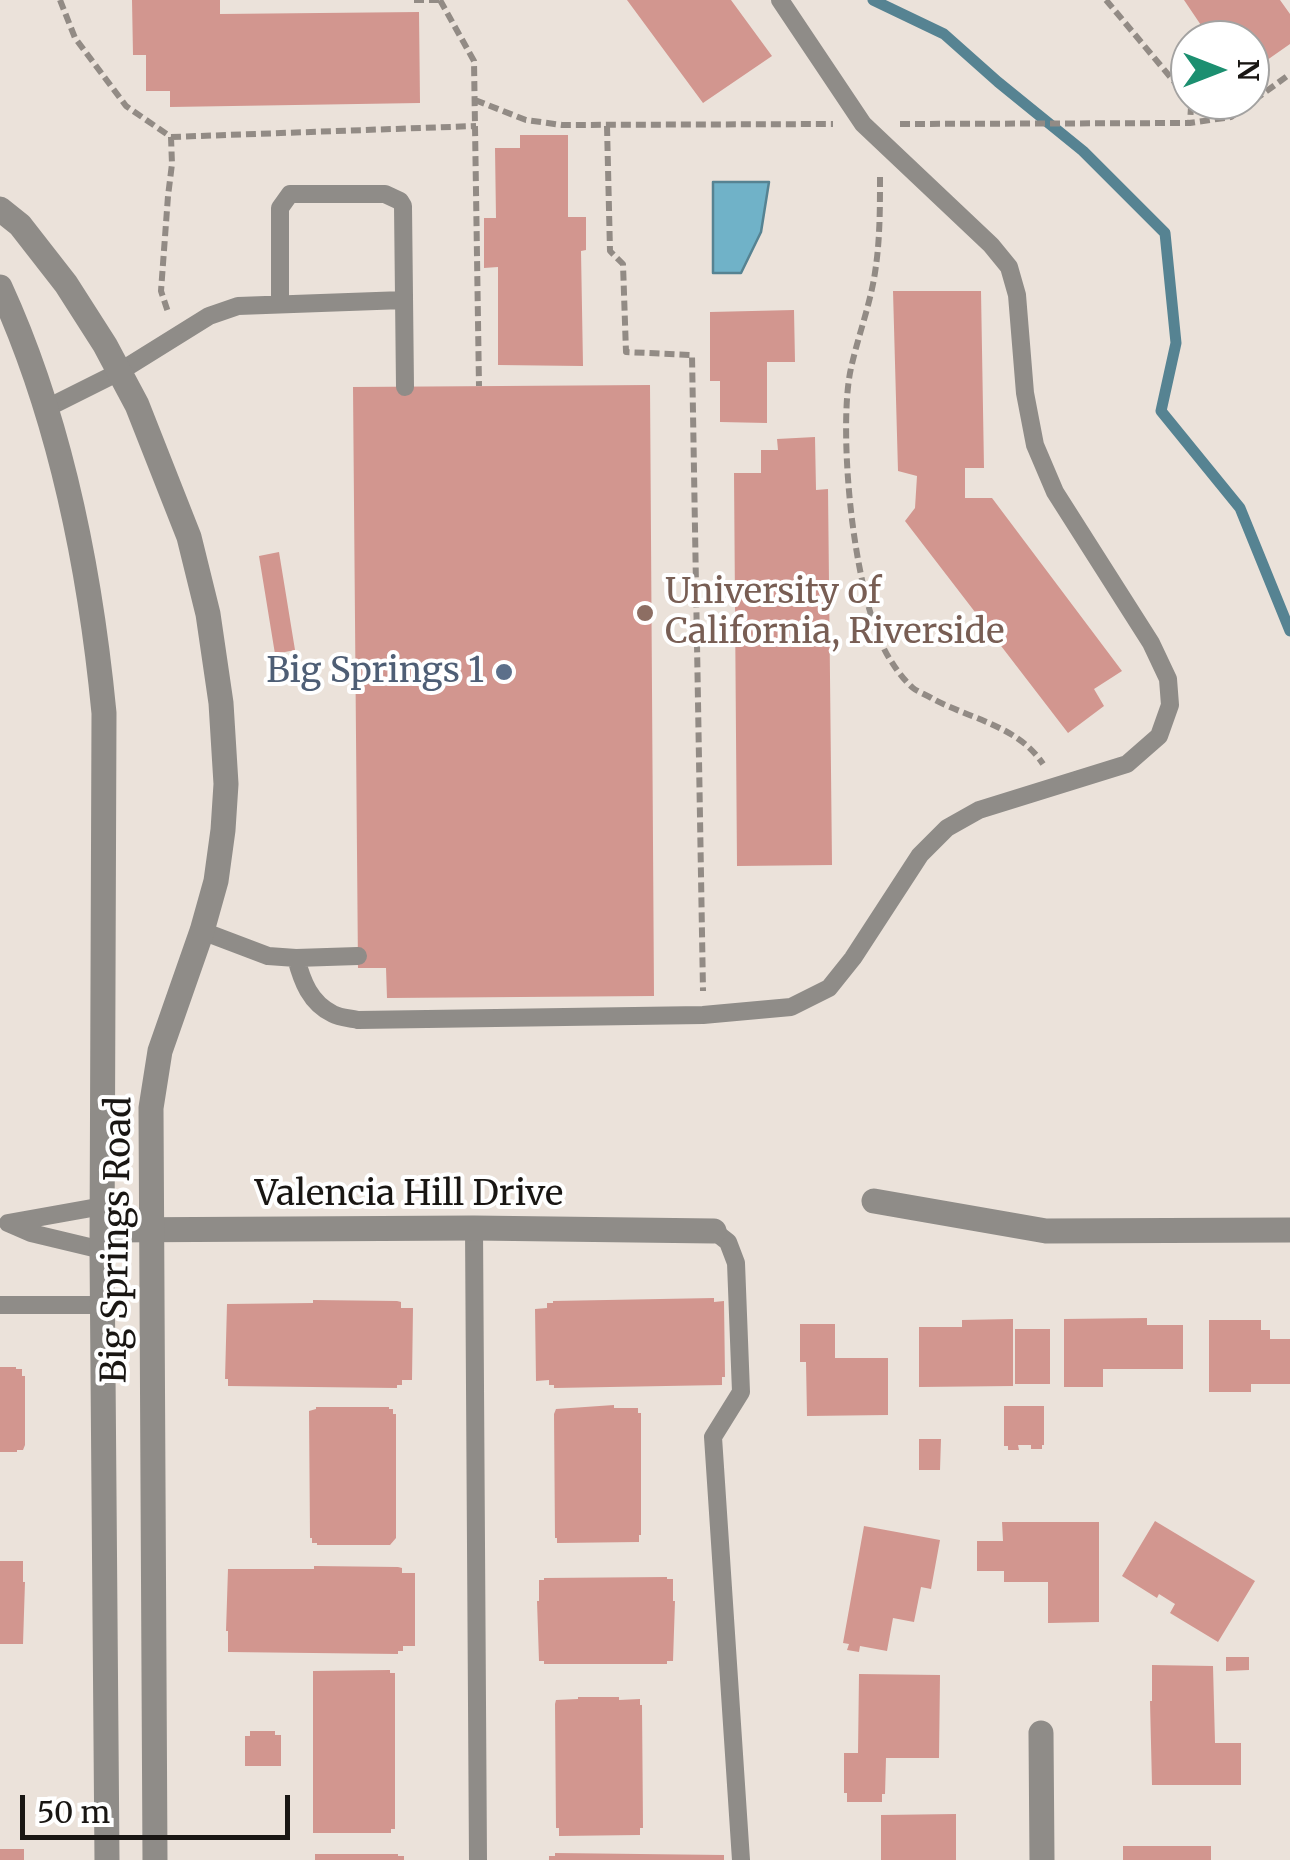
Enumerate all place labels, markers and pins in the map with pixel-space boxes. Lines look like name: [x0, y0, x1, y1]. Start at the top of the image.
place label: University of California, Riverside: [665, 572, 1004, 654]
marker: University of California, Riverside: [634, 602, 656, 624]
place label: Big Springs 1: [266, 651, 484, 693]
marker: Big Springs 1: [493, 661, 515, 683]

